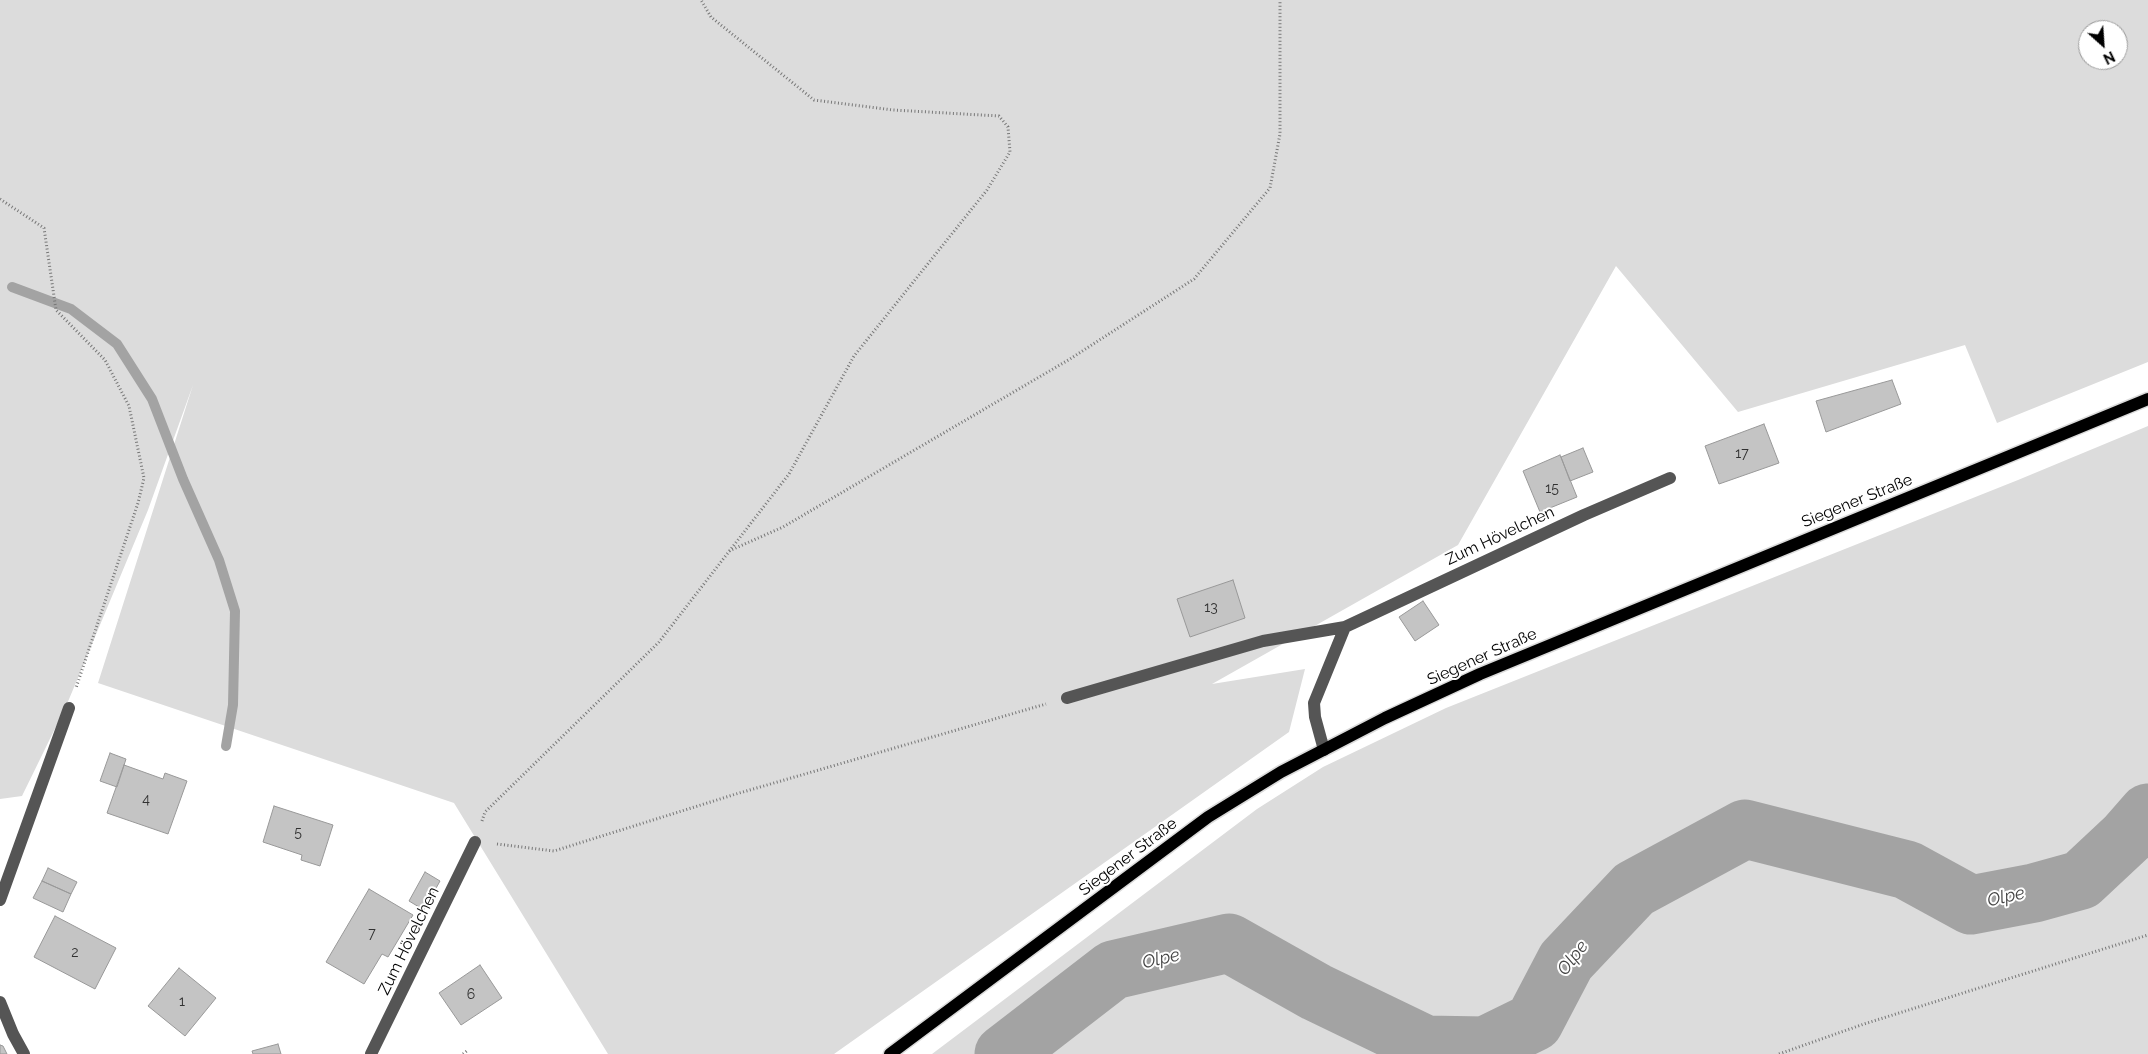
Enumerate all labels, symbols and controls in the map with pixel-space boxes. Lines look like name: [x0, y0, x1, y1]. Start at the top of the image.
north arrow: [2078, 20, 2128, 70]
text: N: [2101, 48, 2117, 67]
house number: 17: [1735, 446, 1749, 462]
street label: Siegener Straße: [1799, 470, 1915, 532]
house number: 15: [1545, 481, 1559, 497]
street label: Zum Hövelchen: [1443, 502, 1557, 570]
house number: 13: [1204, 600, 1218, 616]
street label: Siegener Straße: [1424, 624, 1540, 690]
house number: 4: [142, 792, 150, 808]
street label: Siegener Straße: [1075, 814, 1181, 900]
house number: 5: [294, 825, 302, 841]
water label: Olpe: [1985, 882, 2027, 912]
street label: Zum Hövelchen: [375, 884, 443, 998]
house number: 7: [368, 926, 376, 942]
water label: Olpe: [1553, 936, 1593, 980]
water label: Olpe: [1140, 944, 1182, 974]
house number: 2: [71, 945, 79, 961]
house number: 6: [467, 987, 475, 1003]
house number: 1: [179, 994, 185, 1010]

